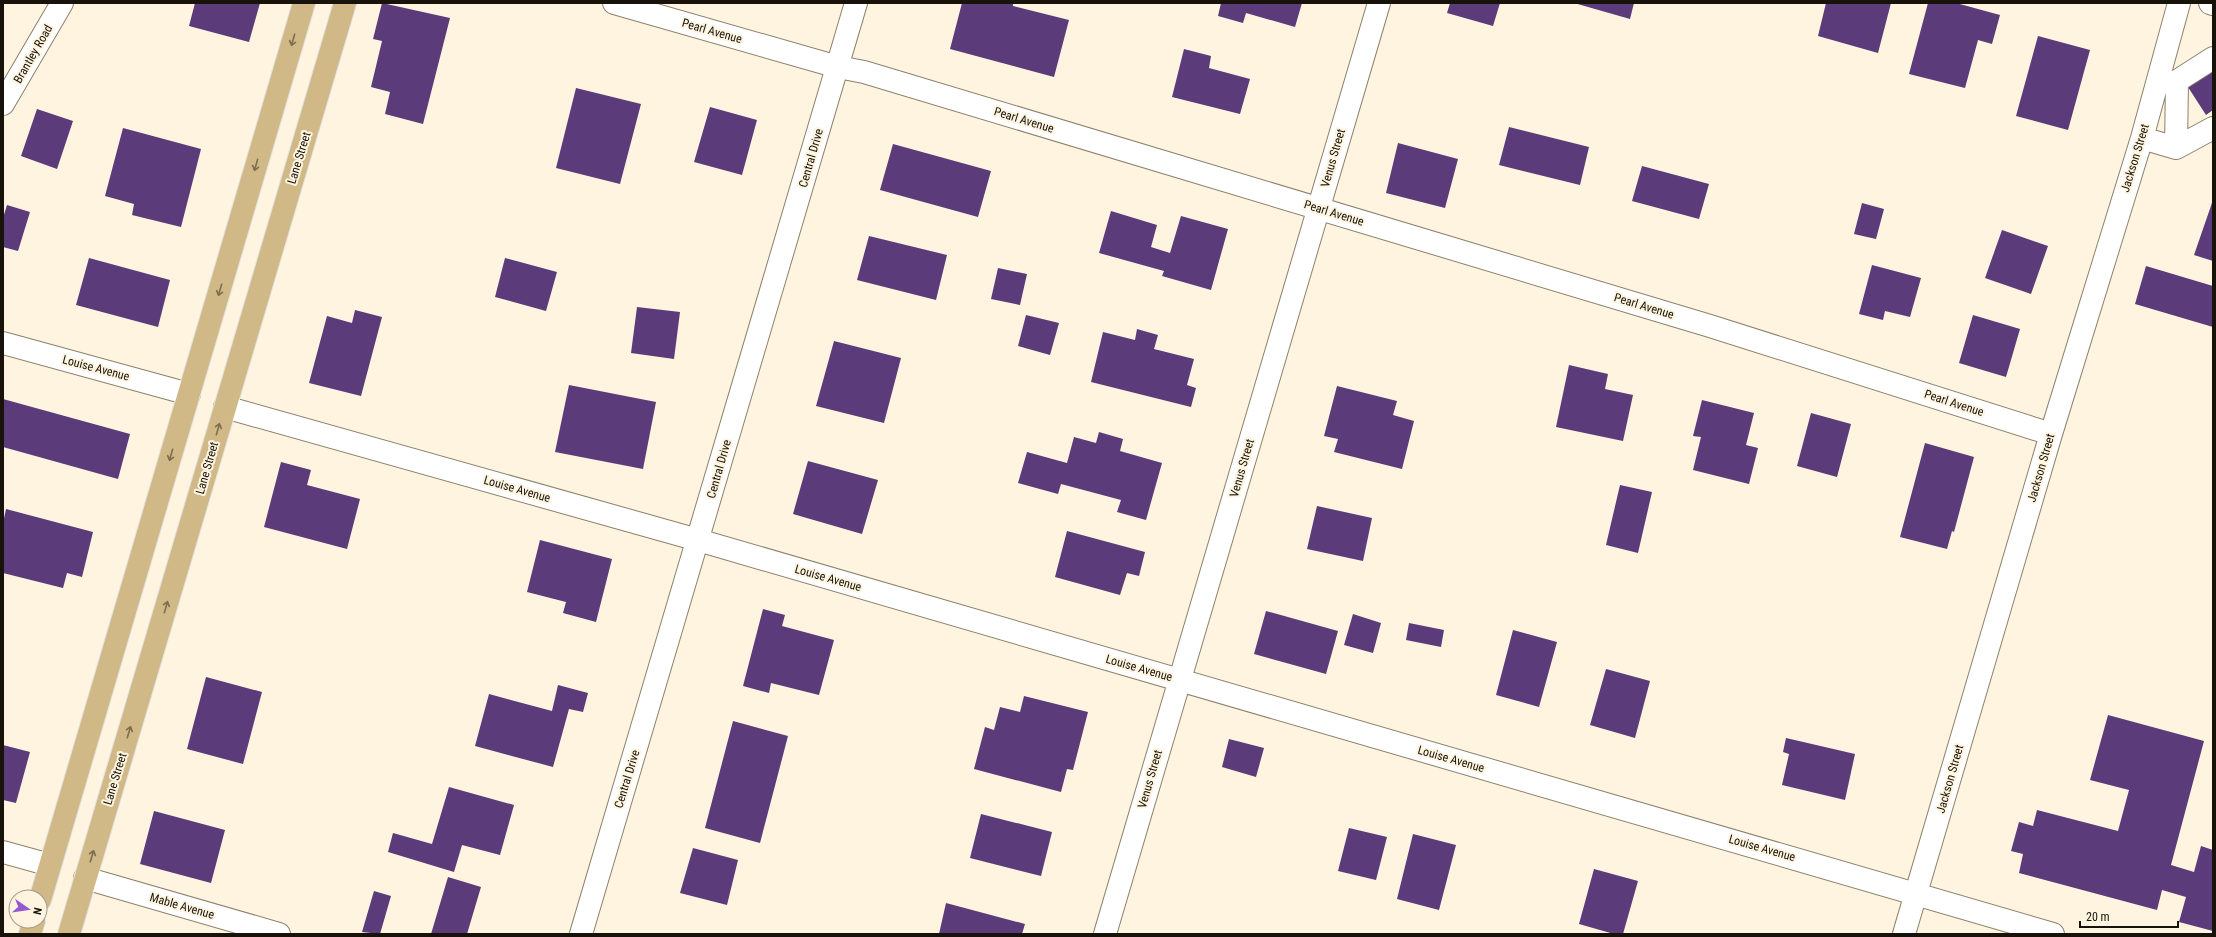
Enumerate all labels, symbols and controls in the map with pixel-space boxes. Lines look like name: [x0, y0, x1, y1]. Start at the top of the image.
street label: Pearl Avenue: [680, 16, 744, 46]
street label: Brantley Road: [11, 22, 55, 86]
one-way arrow: [289, 34, 296, 47]
street label: Pearl Avenue: [992, 104, 1056, 136]
street label: Jackson Street: [2118, 122, 2152, 194]
street label: Central Drive: [796, 127, 826, 189]
street label: Venus Street: [1318, 127, 1348, 189]
street label: Lane Street: [284, 130, 314, 186]
one-way arrow: [252, 158, 259, 171]
street label: Pearl Avenue: [1302, 197, 1366, 229]
one-way arrow: [216, 283, 223, 296]
street label: Pearl Avenue: [1612, 290, 1676, 322]
street label: Louise Avenue: [61, 352, 131, 384]
street label: Pearl Avenue: [1923, 387, 1986, 419]
one-way arrow: [215, 422, 222, 435]
street label: Jackson Street: [2025, 432, 2058, 504]
street label: Venus Street: [1227, 437, 1257, 499]
street label: Central Drive: [704, 438, 734, 500]
street label: Lane Street: [193, 440, 221, 496]
one-way arrow: [167, 448, 174, 461]
street label: Louise Avenue: [482, 473, 552, 505]
street label: Louise Avenue: [793, 562, 863, 594]
one-way arrow: [163, 601, 170, 614]
street label: Louise Avenue: [1104, 652, 1174, 684]
one-way arrow: [126, 725, 133, 738]
street label: Louise Avenue: [1416, 743, 1486, 775]
street label: Jackson Street: [1934, 743, 1967, 815]
street label: Central Drive: [611, 748, 643, 810]
street label: Venus Street: [1135, 748, 1165, 810]
street label: Lane Street: [100, 751, 130, 807]
street label: Louise Avenue: [1727, 832, 1797, 864]
one-way arrow: [89, 850, 96, 863]
north arrow: [8, 889, 48, 929]
street label: Mable Avenue: [148, 890, 216, 922]
scale bar: [2080, 903, 2178, 929]
text: N: [30, 906, 44, 916]
text: 20 m: [2086, 910, 2110, 924]

